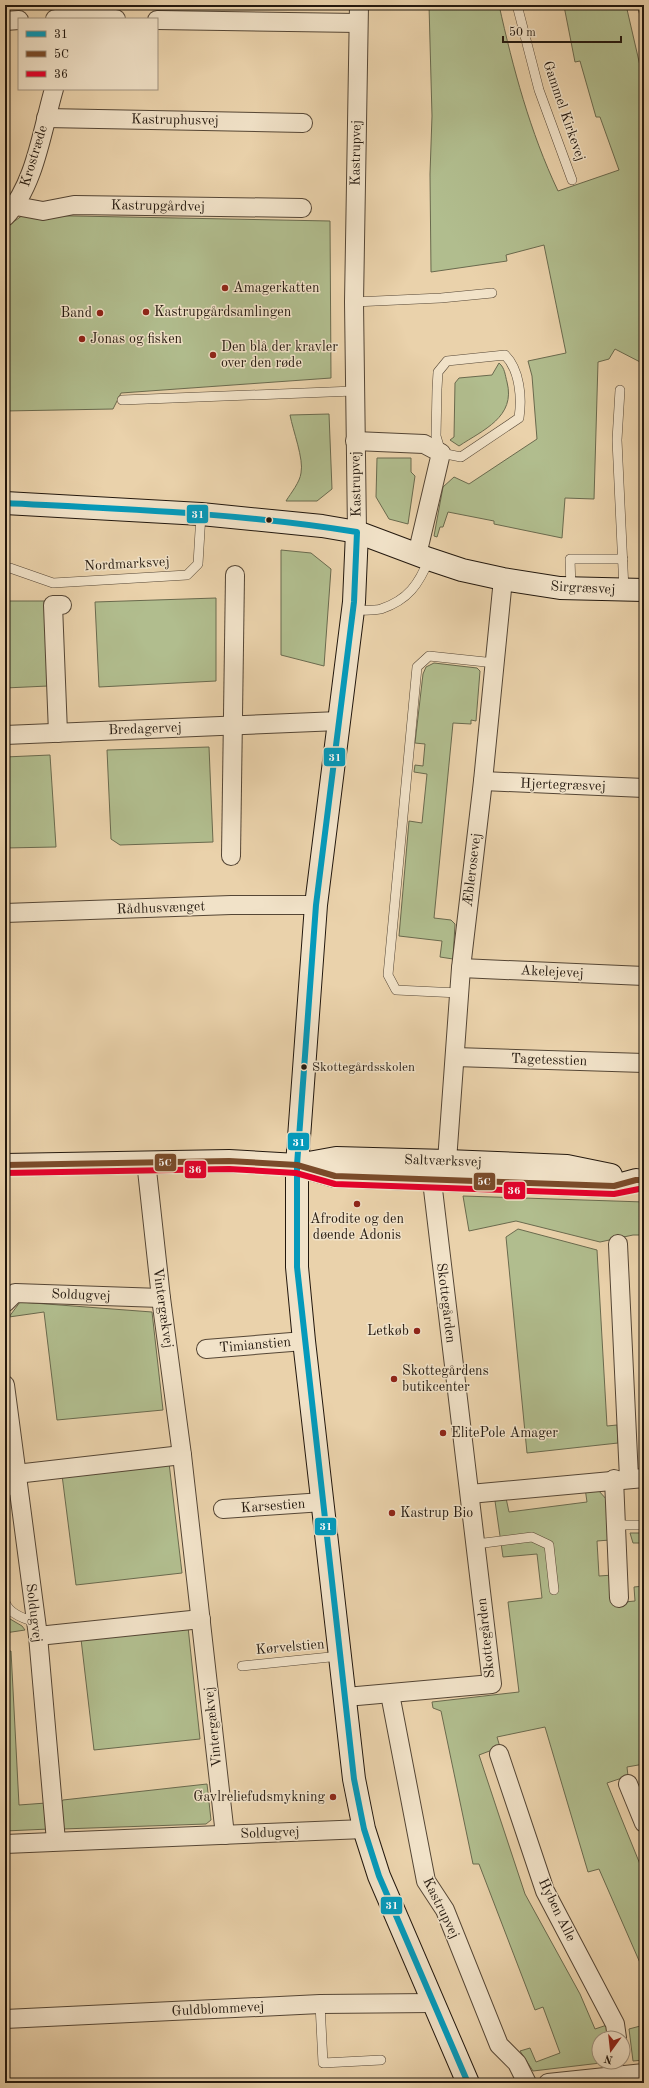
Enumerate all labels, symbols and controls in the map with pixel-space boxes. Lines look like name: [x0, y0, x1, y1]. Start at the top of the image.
legend: [18, 18, 158, 90]
scale bar: [503, 18, 621, 44]
text: 50 m: [509, 26, 536, 39]
text: 31: [54, 29, 68, 41]
text: 5C: [54, 48, 69, 61]
street label: Gammel Kirkevej: [540, 59, 588, 163]
text: 36: [54, 69, 68, 81]
street label: Kastruphusvej: [131, 112, 219, 128]
street label: Kastrupvej: [348, 120, 364, 186]
street label: Krostræde: [18, 124, 50, 188]
street label: Kastrupgårdvej: [111, 198, 205, 214]
place label: Amagerkatten: [233, 281, 320, 295]
marker: Amagerkatten: [220, 283, 230, 293]
place label: Kastrupgårdsamlingen: [154, 305, 292, 319]
place label: Band: [61, 306, 92, 320]
marker: Kastrupgårdsamlingen: [141, 307, 151, 317]
marker: Band: [95, 308, 105, 318]
place label: Jonas og fisken: [90, 332, 183, 346]
marker: Jonas og fisken: [77, 334, 87, 344]
place label: Den blå der kravler over den røde: [221, 340, 338, 370]
marker: Den blå der kravler over den røde: [208, 350, 218, 360]
street label: Kastrupvej: [348, 451, 364, 517]
line badge: 31: [186, 504, 209, 524]
text: 31: [192, 510, 204, 521]
unlabelled marker: [264, 515, 274, 525]
street label: Nordmarksvej: [84, 555, 170, 573]
street label: Sirgræsvej: [550, 579, 616, 597]
street label: Bredagervej: [108, 721, 182, 737]
line badge: 31: [323, 747, 346, 767]
text: 31: [329, 753, 341, 764]
street label: Hjertegræsvej: [520, 777, 606, 793]
street label: Æblerosevej: [461, 832, 483, 908]
street label: Rådhusvænget: [116, 899, 206, 917]
street label: Akelejevej: [520, 963, 584, 981]
street label: Tagetesstien: [511, 1052, 588, 1068]
place label: Skottegårdsskolen: [312, 1061, 415, 1074]
marker: Skottegårdsskolen: [299, 1062, 309, 1072]
line badge: 31: [287, 1132, 310, 1151]
text: 31: [293, 1138, 305, 1149]
line badge: 5C: [154, 1153, 177, 1172]
street label: Saltværksvej: [404, 1153, 482, 1169]
text: 5C: [158, 1158, 172, 1169]
line badge: 36: [184, 1160, 207, 1179]
text: 36: [189, 1165, 201, 1176]
line badge: 5C: [473, 1172, 496, 1191]
text: 5C: [477, 1177, 491, 1188]
line badge: 36: [503, 1181, 526, 1200]
text: 36: [508, 1186, 520, 1197]
marker: Afrodite og den døende Adonis: [352, 1199, 362, 1209]
place label: Afrodite og den døende Adonis: [310, 1212, 404, 1242]
street label: Skottegården: [434, 1262, 458, 1344]
street label: Vintergækvej: [150, 1267, 176, 1349]
street label: Soldugvej: [51, 1287, 111, 1303]
place label: Letkøb: [367, 1324, 409, 1338]
marker: Letkøb: [412, 1326, 422, 1336]
street label: Timianstien: [219, 1335, 292, 1355]
place label: Skottegårdens butikcenter: [402, 1364, 489, 1394]
marker: Skottegårdens butikcenter: [389, 1374, 399, 1384]
place label: ElitePole Amager: [451, 1426, 558, 1440]
marker: ElitePole Amager: [438, 1428, 448, 1438]
street label: Karsestien: [240, 1497, 306, 1515]
place label: Kastrup Bio: [400, 1506, 473, 1520]
marker: Kastrup Bio: [387, 1508, 397, 1518]
line badge: 31: [314, 1517, 337, 1536]
text: 31: [320, 1522, 332, 1533]
street label: Soldugvej: [23, 1583, 45, 1643]
street label: Skottegården: [475, 1597, 497, 1679]
street label: Kørvelstien: [255, 1637, 325, 1657]
street label: Vintergækvej: [202, 1686, 224, 1768]
place label: Gavlreliefudsmykning: [193, 1790, 325, 1804]
marker: Gavlreliefudsmykning: [328, 1792, 338, 1802]
street label: Soldugvej: [240, 1825, 300, 1841]
street label: Kastrupvej: [420, 1875, 462, 1941]
street label: Hyben Alle: [536, 1876, 578, 1944]
line badge: 31: [380, 1896, 403, 1915]
text: 31: [386, 1901, 398, 1912]
street label: Guldblommevej: [171, 2000, 265, 2018]
north arrow: [591, 2030, 631, 2070]
text: N: [603, 2052, 614, 2065]

